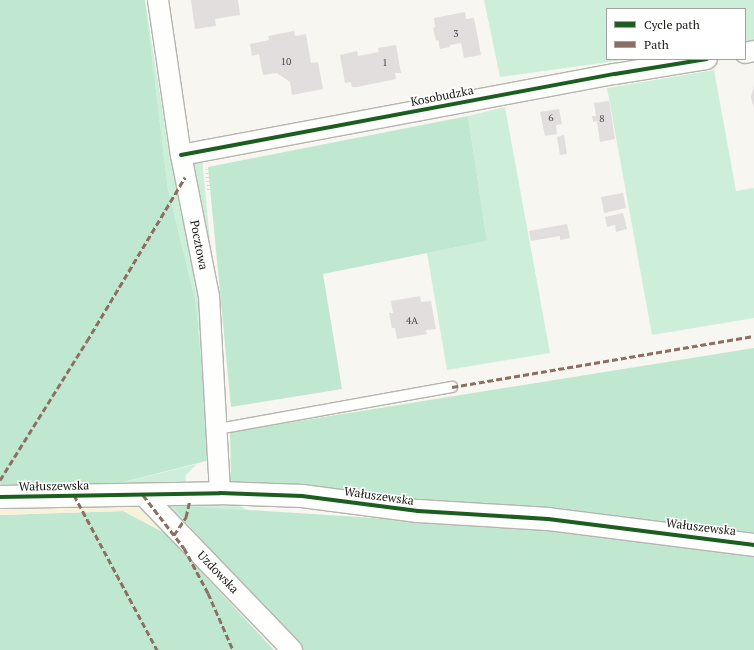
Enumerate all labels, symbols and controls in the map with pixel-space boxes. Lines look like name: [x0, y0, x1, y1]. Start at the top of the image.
legend: [606, 8, 746, 60]
text: Cycle path: [644, 17, 700, 32]
house number: 3: [453, 28, 459, 40]
text: Path: [644, 37, 669, 52]
house number: 10: [281, 56, 291, 68]
house number: 1: [382, 57, 388, 69]
street label: Kosobudzka: [409, 83, 475, 109]
house number: 6: [548, 112, 554, 124]
house number: 8: [599, 113, 605, 125]
street label: Pocztowa: [187, 219, 211, 271]
house number: 4A: [406, 315, 418, 327]
street label: Wałuszewska: [19, 478, 89, 494]
street label: Wałuszewska: [343, 484, 415, 508]
street label: Wałuszewska: [665, 516, 737, 538]
street label: Uzdowska: [194, 548, 242, 596]

